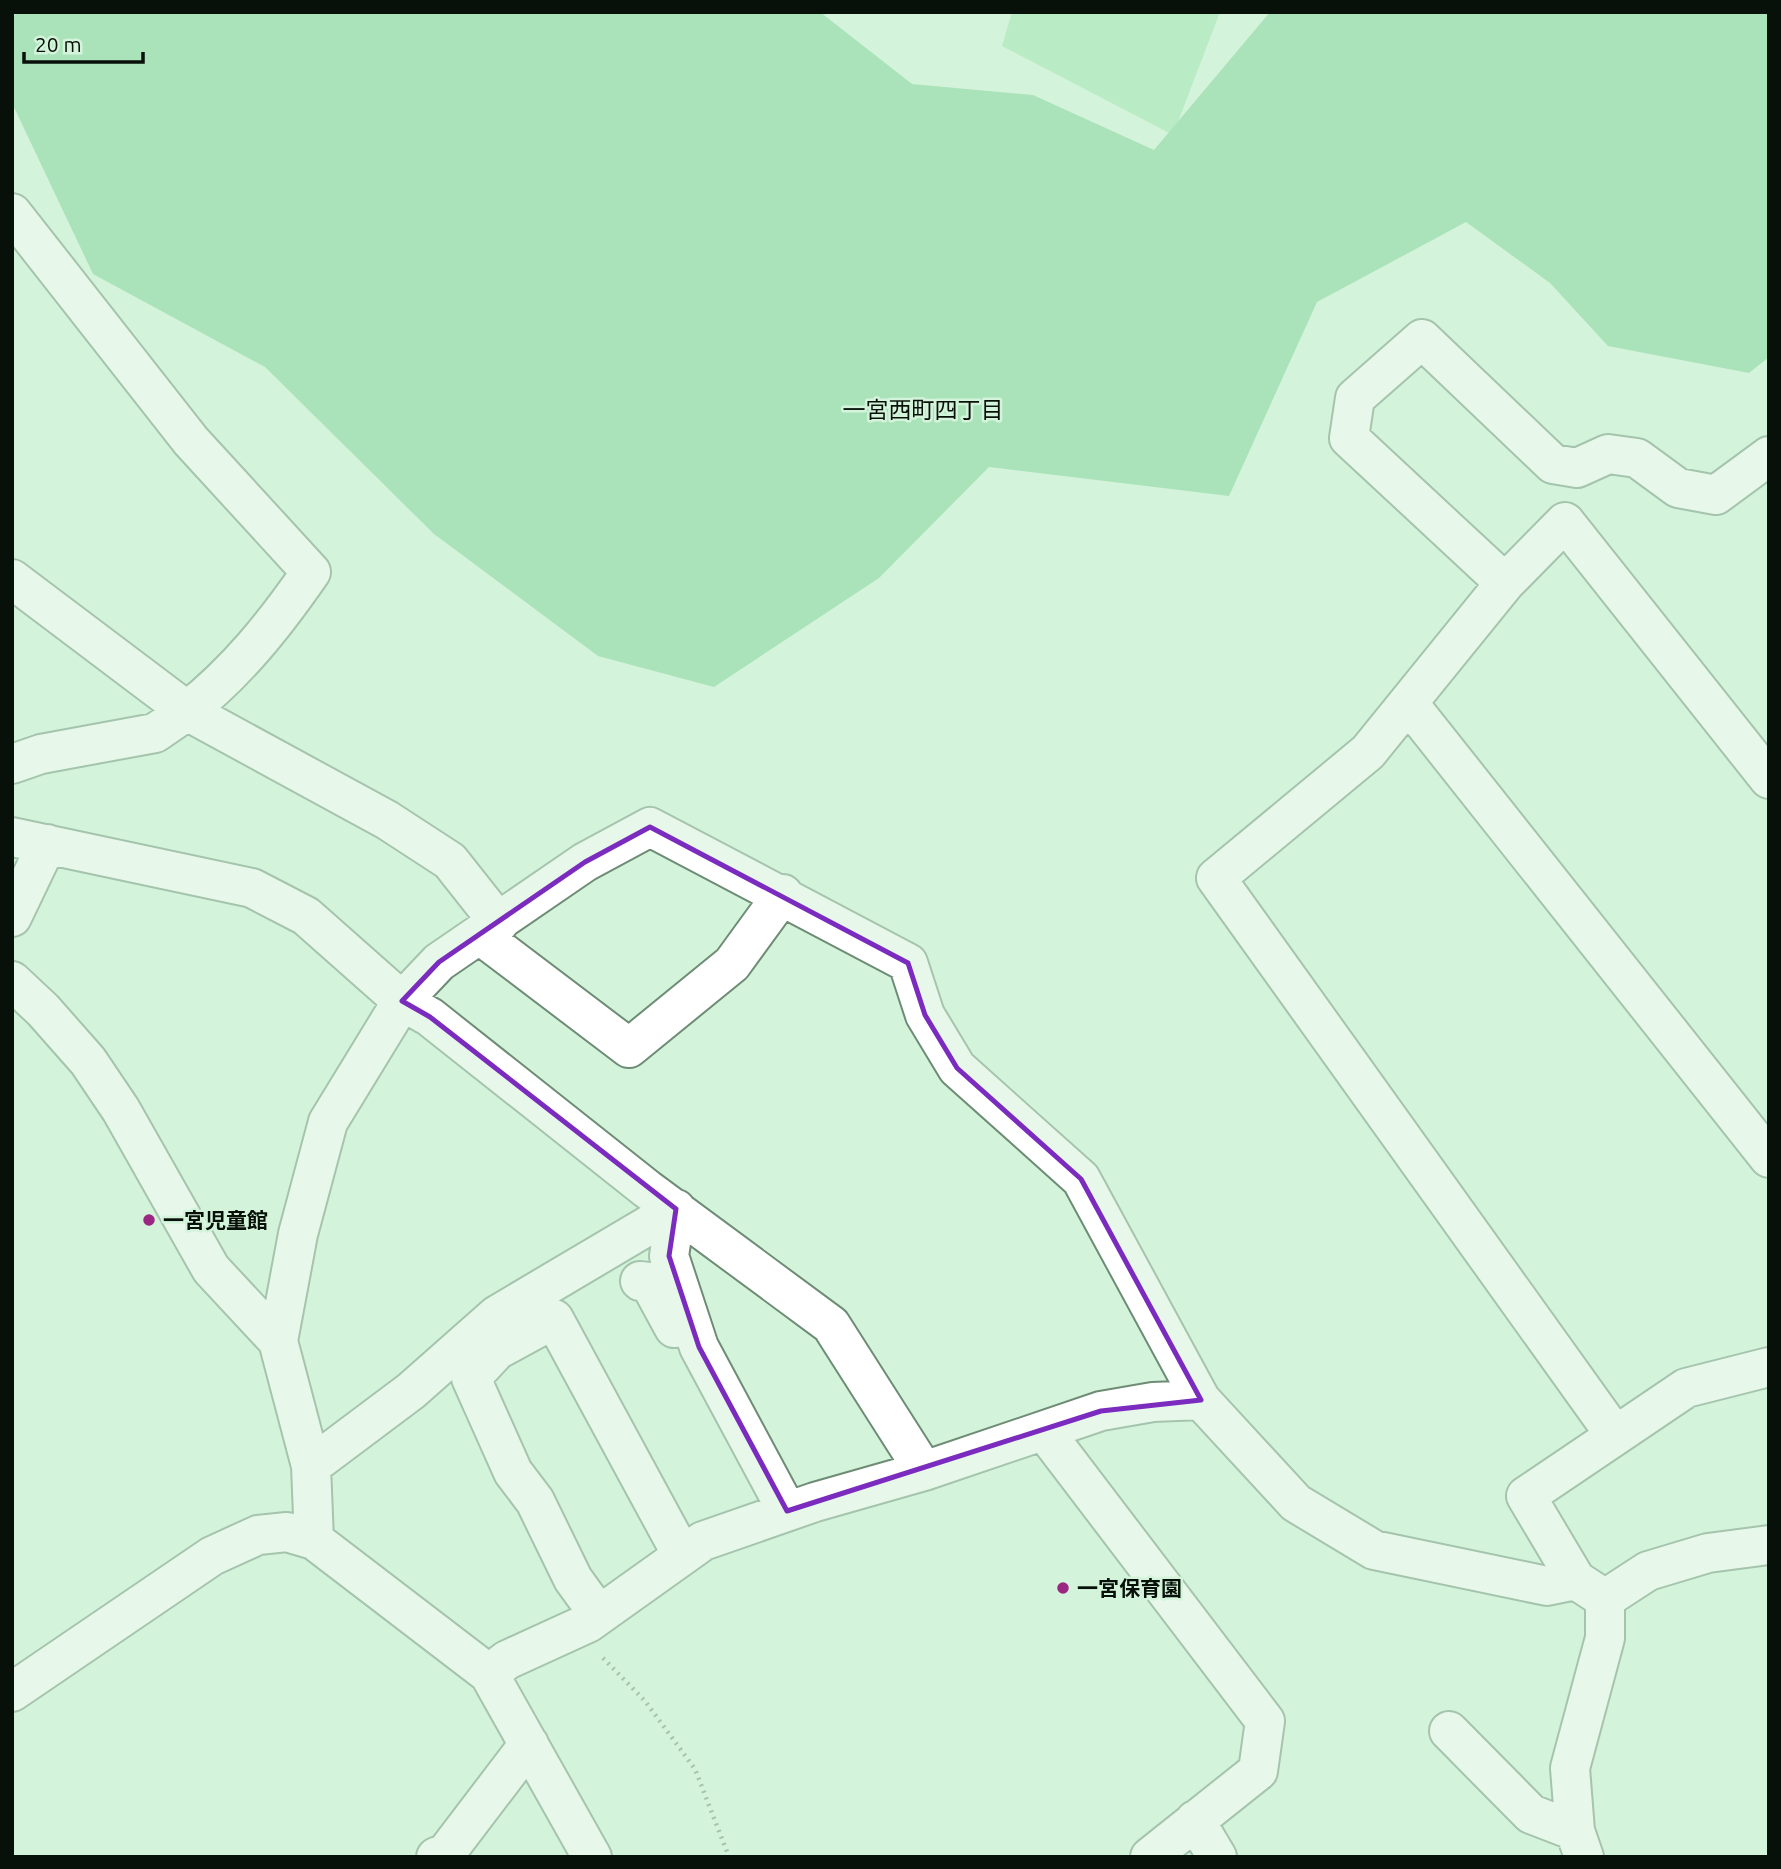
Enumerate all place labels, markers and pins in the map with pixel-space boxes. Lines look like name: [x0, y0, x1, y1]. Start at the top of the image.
place label: 一宮児童館: [163, 1208, 268, 1232]
marker: 一宮児童館: [141, 1212, 157, 1228]
place label: 一宮保育園: [1077, 1576, 1182, 1600]
marker: 一宮保育園: [1055, 1580, 1071, 1596]

